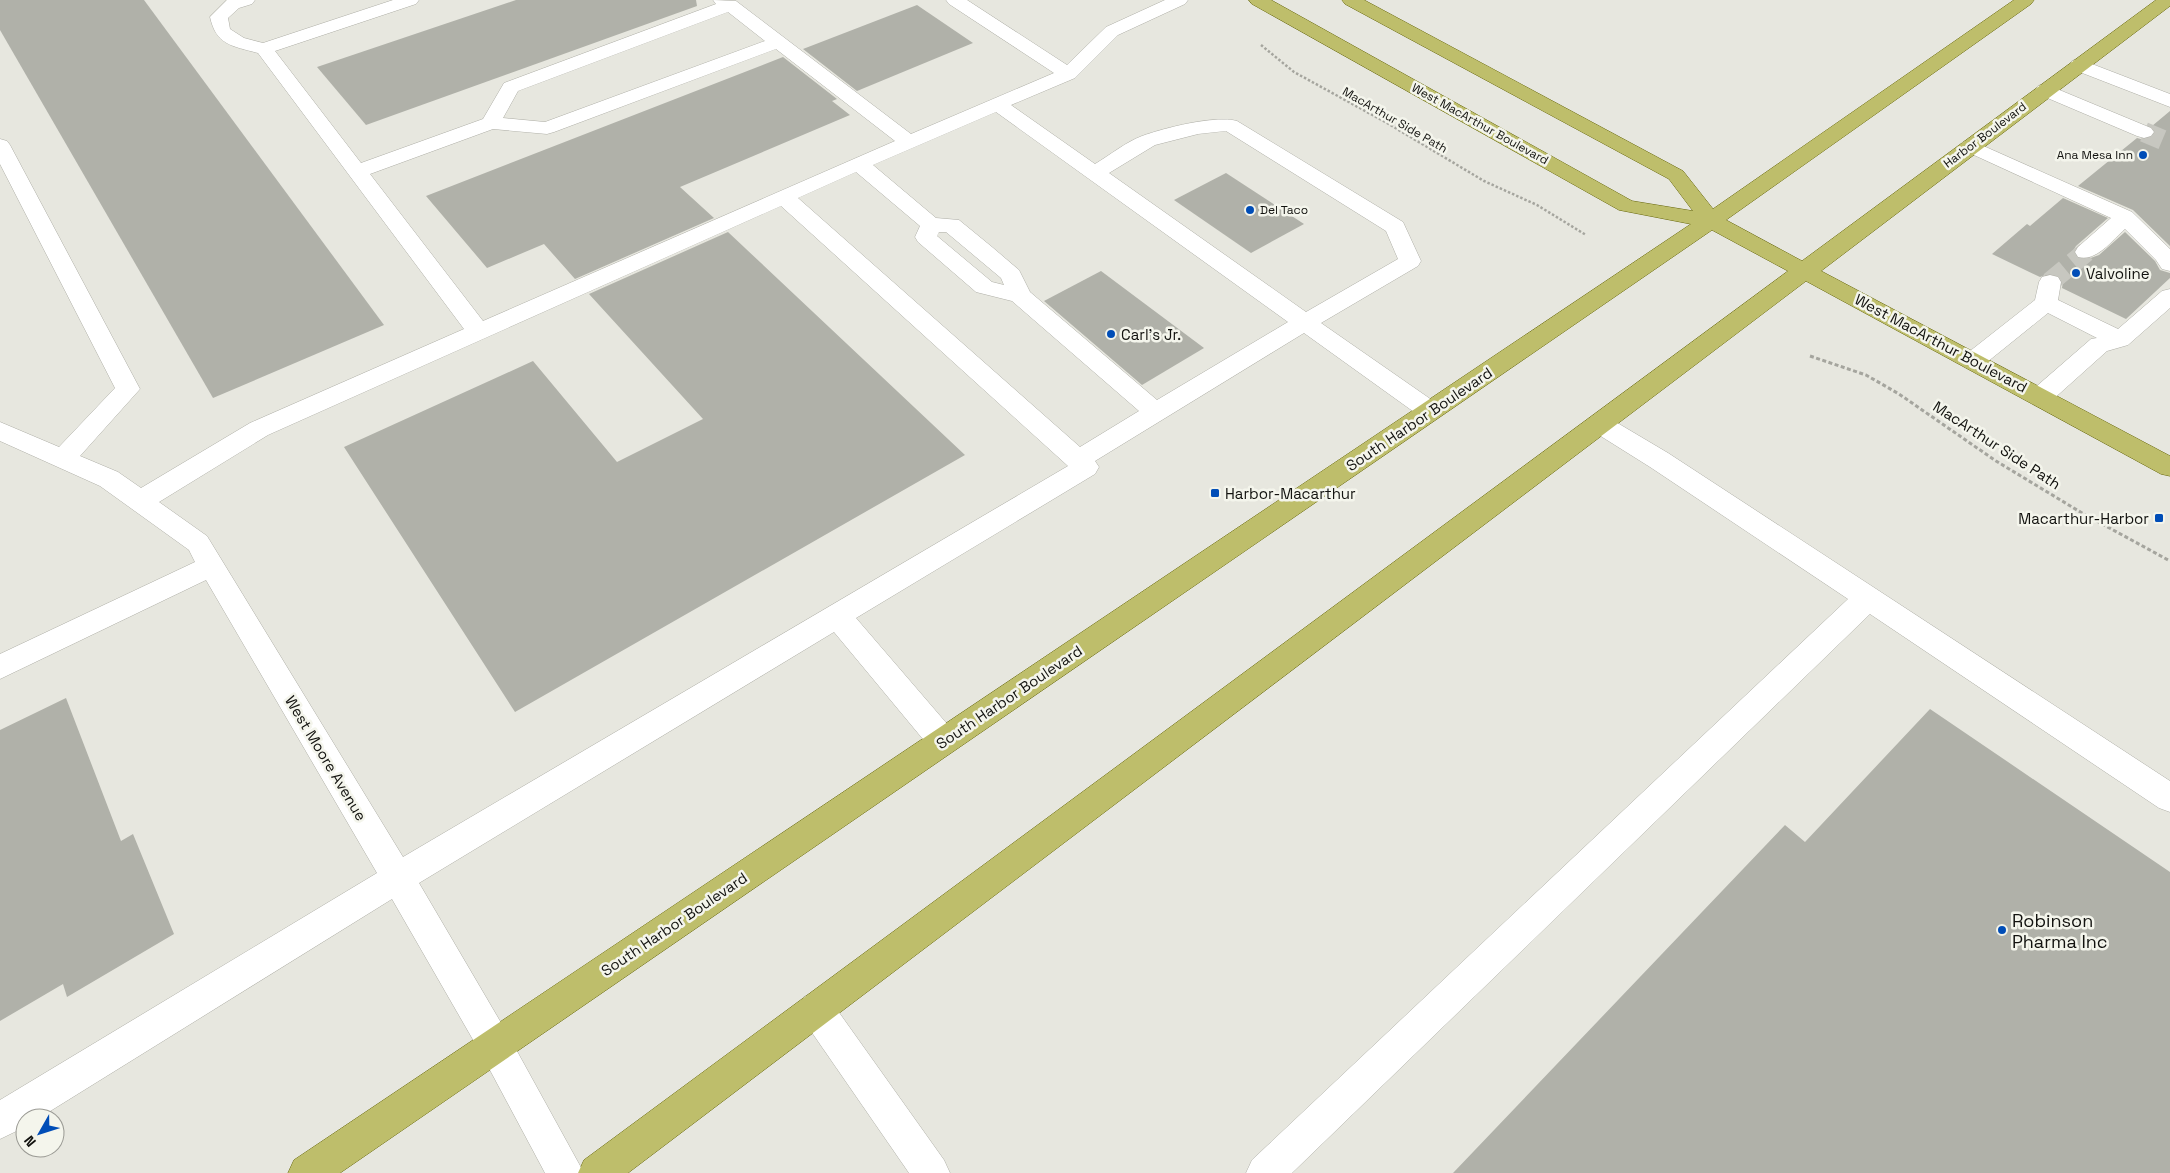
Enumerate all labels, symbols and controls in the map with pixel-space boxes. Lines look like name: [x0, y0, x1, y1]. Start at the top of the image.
street label: West MacArthur Boulevard: [1409, 80, 1551, 168]
street label: MacArthur Side Path: [1340, 83, 1450, 157]
street label: Harbor Boulevard: [1940, 99, 2030, 171]
place label: Ana Mesa Inn: [2057, 147, 2133, 163]
marker: Ana Mesa Inn: [2137, 149, 2149, 161]
place label: Del Taco: [1260, 202, 1308, 218]
marker: Del Taco: [1244, 204, 1256, 216]
place label: Valvoline: [2086, 264, 2150, 283]
marker: Valvoline: [2070, 267, 2082, 279]
street label: West MacArthur Boulevard: [1852, 289, 2030, 397]
place label: Carl's Jr.: [1121, 325, 1181, 344]
marker: Carl's Jr.: [1105, 328, 1117, 340]
street label: South Harbor Boulevard: [1342, 363, 1496, 475]
street label: MacArthur Side Path: [1930, 397, 2064, 493]
place label: Harbor-Macarthur: [1225, 484, 1356, 503]
marker: Harbor-Macarthur: [1209, 487, 1221, 499]
place label: Macarthur-Harbor: [2018, 509, 2149, 528]
marker: Macarthur-Harbor: [2153, 512, 2165, 524]
street label: South Harbor Boulevard: [932, 641, 1086, 753]
street label: West Moore Avenue: [281, 692, 371, 824]
street label: South Harbor Boulevard: [597, 868, 751, 980]
place label: Robinson Pharma Inc: [2012, 909, 2108, 953]
marker: Robinson Pharma Inc: [1996, 924, 2008, 936]
north arrow: [15, 1108, 65, 1158]
text: N: [20, 1132, 40, 1150]

